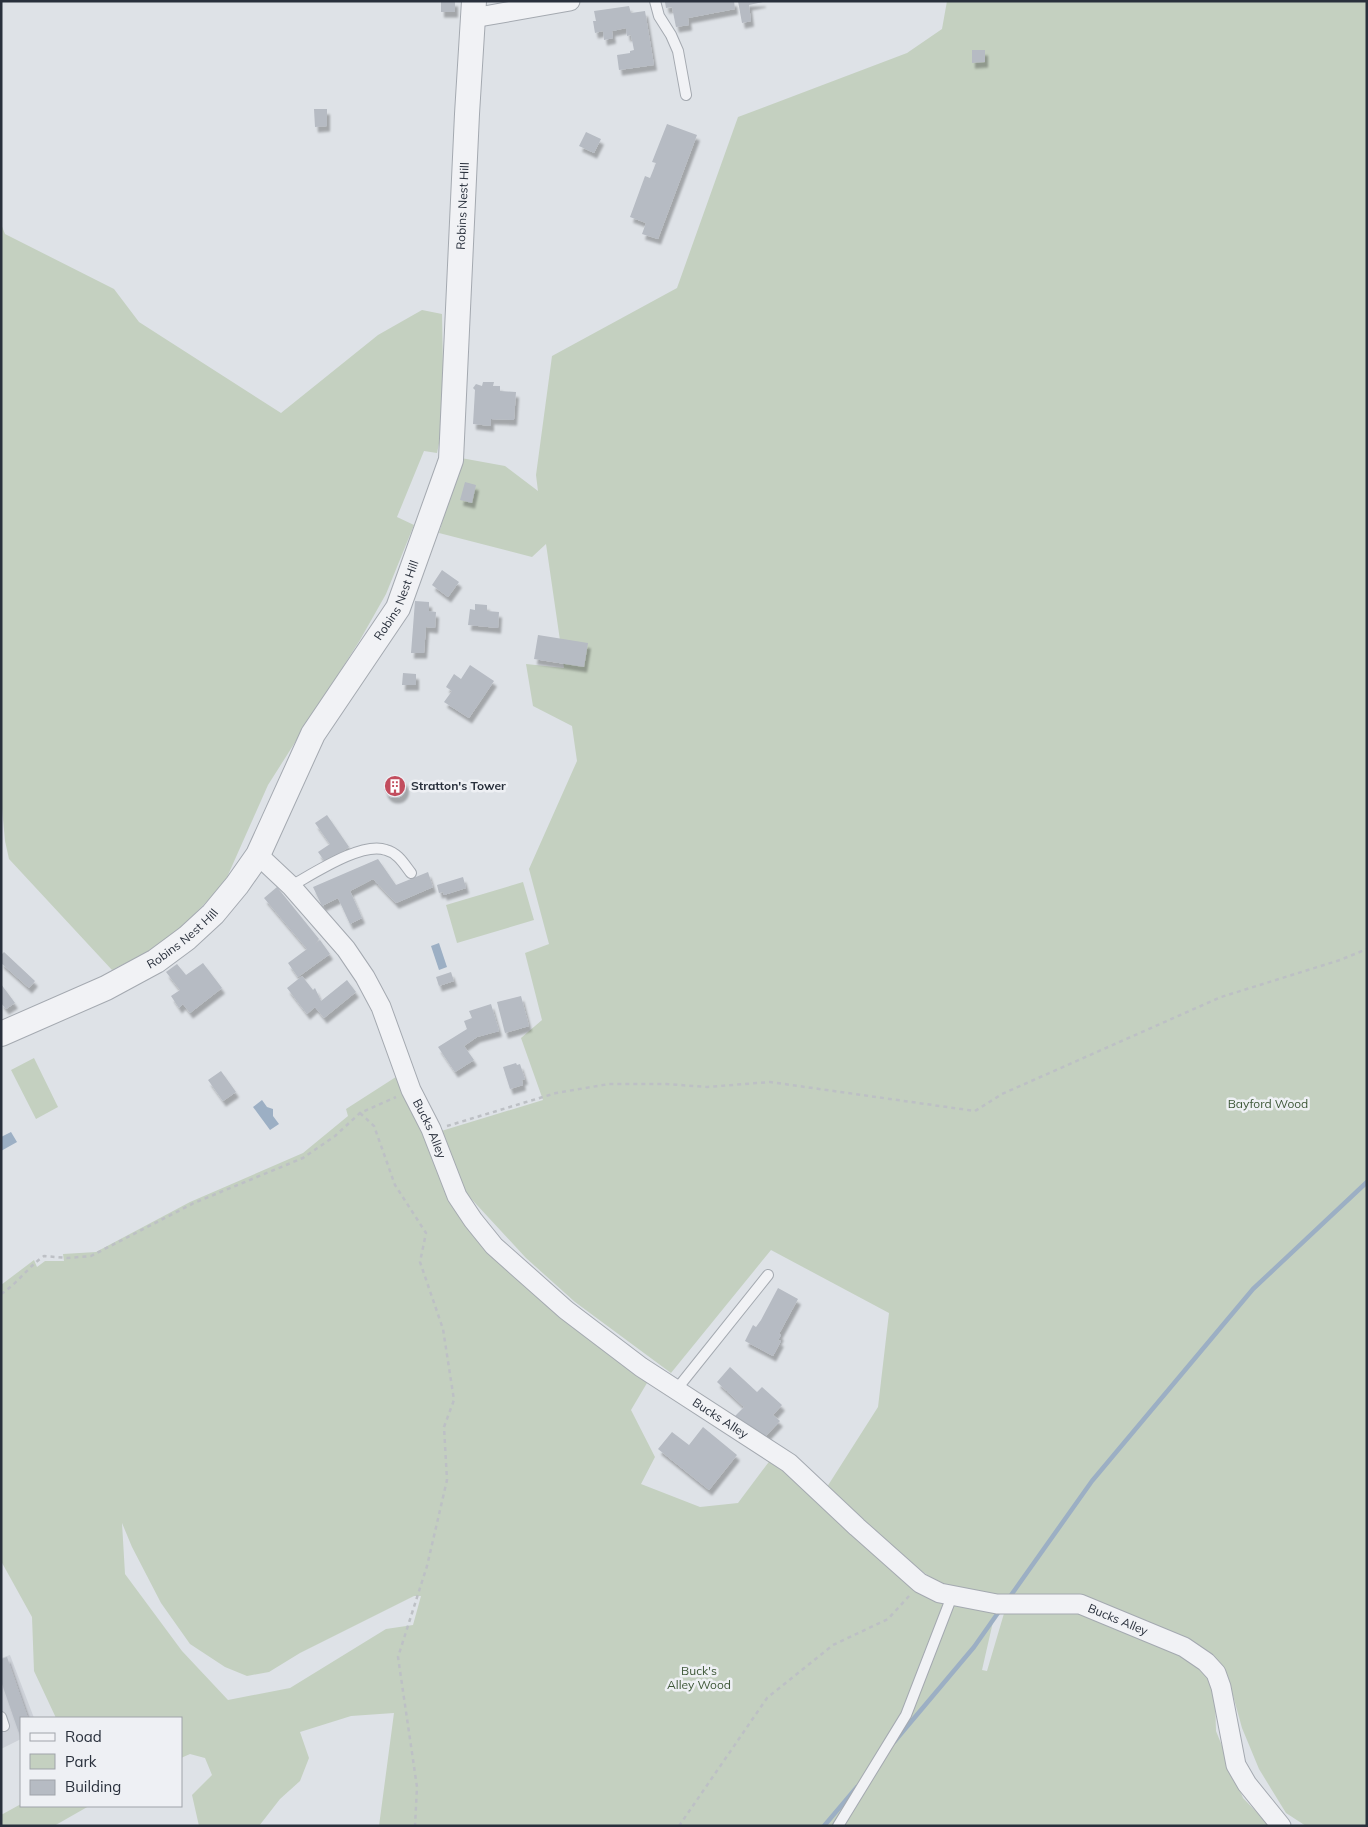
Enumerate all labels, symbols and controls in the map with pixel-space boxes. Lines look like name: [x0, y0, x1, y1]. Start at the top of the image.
street label: Robins Nest Hill: [453, 162, 472, 250]
street label: Robins Nest Hill: [370, 558, 422, 643]
building icon: Stratton's Tower: [383, 774, 407, 798]
place label: Stratton's Tower: [411, 778, 506, 793]
street label: Robins Nest Hill: [144, 905, 221, 972]
street label: Bucks Alley: [410, 1096, 450, 1161]
park label: Bayford Wood: [1228, 1096, 1308, 1111]
street label: Bucks Alley: [690, 1394, 752, 1442]
street label: Bucks Alley: [1086, 1600, 1151, 1639]
park label: Buck's Alley Wood: [667, 1663, 731, 1692]
legend: [20, 1717, 182, 1807]
text: Road: [65, 1727, 102, 1746]
text: Park: [65, 1752, 97, 1771]
text: Building: [65, 1777, 121, 1796]

